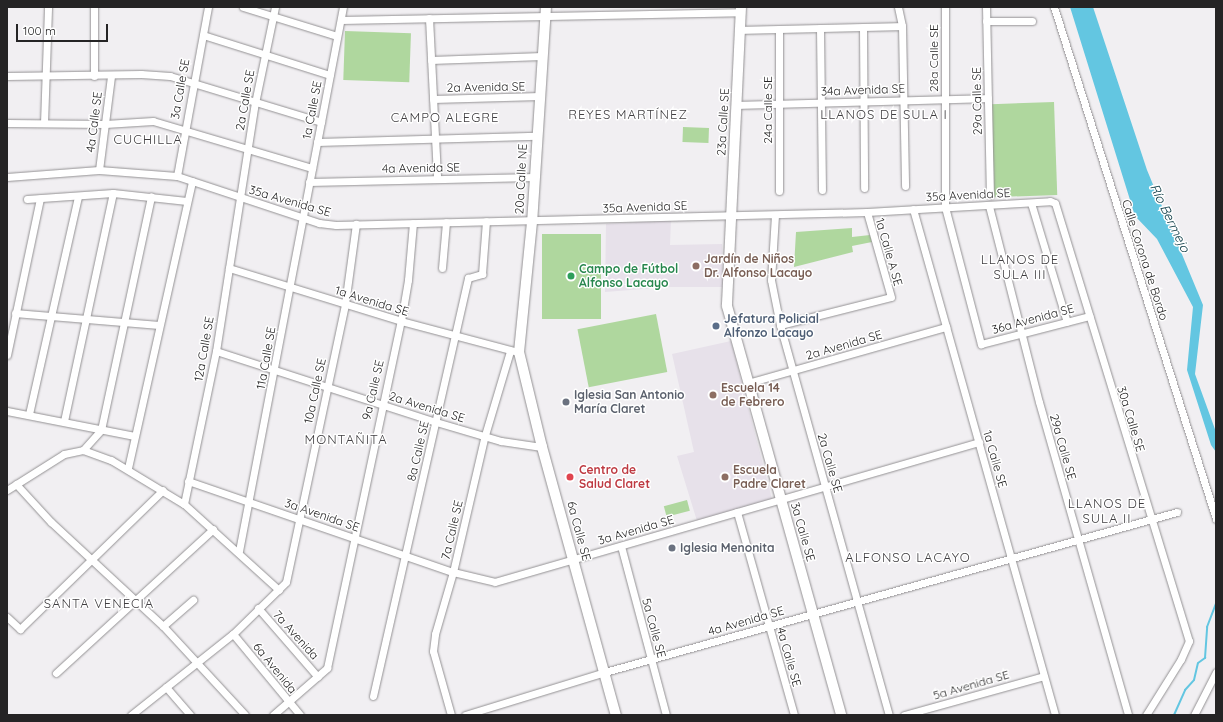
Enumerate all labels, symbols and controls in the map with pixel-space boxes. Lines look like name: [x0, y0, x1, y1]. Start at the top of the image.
scale bar: [18, 16, 110, 42]
text: 100 m: [23, 23, 56, 38]
street label: 28a Calle SE: [927, 24, 941, 92]
street label: 3a Calle SE: [168, 58, 192, 120]
street label: 29a Calle SE: [969, 67, 985, 135]
street label: 2a Calle SE: [233, 69, 257, 131]
street label: 24a Calle SE: [761, 76, 775, 144]
street label: 2a Avenida SE: [447, 79, 525, 95]
street label: 1a Calle SE: [299, 80, 325, 140]
street label: 34a Avenida SE: [821, 81, 905, 99]
street label: 23a Calle SE: [714, 88, 732, 156]
street label: 4a Calle SE: [83, 91, 105, 153]
district label: REYES MARTÍNEZ: [568, 106, 688, 122]
district label: LLANOS DE SULA I: [820, 106, 948, 122]
district label: CAMPO ALEGRE: [391, 109, 499, 125]
district label: CUCHILLA: [113, 131, 183, 147]
street label: 20a Calle NE: [512, 143, 530, 215]
street label: 4a Avenida SE: [382, 160, 460, 176]
water label: Río Bermejo: [1147, 181, 1193, 255]
street label: 35a Avenida SE: [247, 182, 333, 220]
street label: 35a Avenida SE: [925, 186, 1011, 204]
street label: 35a Avenida SE: [602, 198, 688, 216]
street label: Calle Corona de Bordo: [1119, 198, 1171, 322]
street label: 1a Calle A SE: [872, 216, 906, 288]
place label: Jardín de Niños Dr. Alfonso Lacayo: [704, 252, 812, 280]
district label: LLANOS DE SULA III: [981, 252, 1059, 283]
marker: Jardín de Niños Dr. Alfonso Lacayo: [691, 261, 701, 271]
place label: Campo de Fútbol Alfonso Lacayo: [579, 262, 678, 290]
marker: Campo de Fútbol Alfonso Lacayo: [566, 271, 576, 281]
street label: 1a Avenida SE: [333, 283, 411, 319]
street label: 36a Avenida SE: [990, 301, 1076, 337]
place label: Jefatura Policial Alfonzo Lacayo: [724, 312, 819, 340]
street label: 12a Calle SE: [191, 315, 217, 383]
marker: Jefatura Policial Alfonzo Lacayo: [711, 321, 721, 331]
street label: 11a Calle SE: [253, 325, 279, 391]
street label: 2a Avenida SE: [804, 327, 884, 363]
street label: 10a Calle SE: [301, 357, 329, 425]
street label: 9a Calle SE: [359, 358, 387, 422]
place label: Escuela 14 de Febrero: [721, 381, 785, 409]
street label: 30a Calle SE: [1114, 384, 1148, 454]
place label: Iglesia San Antonio María Claret: [574, 388, 685, 416]
street label: 2a Avenida SE: [387, 389, 467, 425]
marker: Escuela 14 de Febrero: [708, 390, 718, 400]
marker: Iglesia San Antonio María Claret: [561, 397, 571, 407]
street label: 29a Calle SE: [1047, 412, 1079, 482]
street label: 8a Calle SE: [404, 420, 432, 482]
street label: 1a Calle SE: [980, 429, 1010, 489]
district label: MONTAÑITA: [304, 431, 388, 447]
street label: 2a Calle SE: [815, 432, 845, 494]
place label: Centro de Salud Claret: [579, 463, 650, 491]
place label: Escuela Padre Claret: [733, 463, 806, 491]
marker: Centro de Salud Claret: [564, 471, 576, 483]
marker: Escuela Padre Claret: [720, 472, 730, 482]
street label: 3a Avenida SE: [283, 495, 361, 535]
district label: LLANOS DE SULA II: [1068, 496, 1146, 527]
street label: 7a Calle SE: [438, 499, 466, 561]
street label: 6a Calle SE: [564, 500, 594, 562]
street label: 3a Calle SE: [788, 501, 818, 563]
street label: 3a Avenida SE: [596, 512, 676, 548]
place label: Iglesia Menonita: [680, 541, 775, 555]
marker: Iglesia Menonita: [667, 543, 677, 553]
district label: ALFONSO LACAYO: [845, 549, 971, 565]
district label: SANTA VENECIA: [44, 595, 154, 611]
street label: 5a Calle SE: [639, 597, 669, 659]
street label: 4a Avenida SE: [706, 603, 786, 639]
street label: 7a Avenida: [270, 607, 322, 663]
street label: 4a Calle SE: [774, 626, 804, 688]
street label: 6a Avenida: [250, 640, 300, 696]
street label: 5a Avenida SE: [931, 667, 1011, 703]

